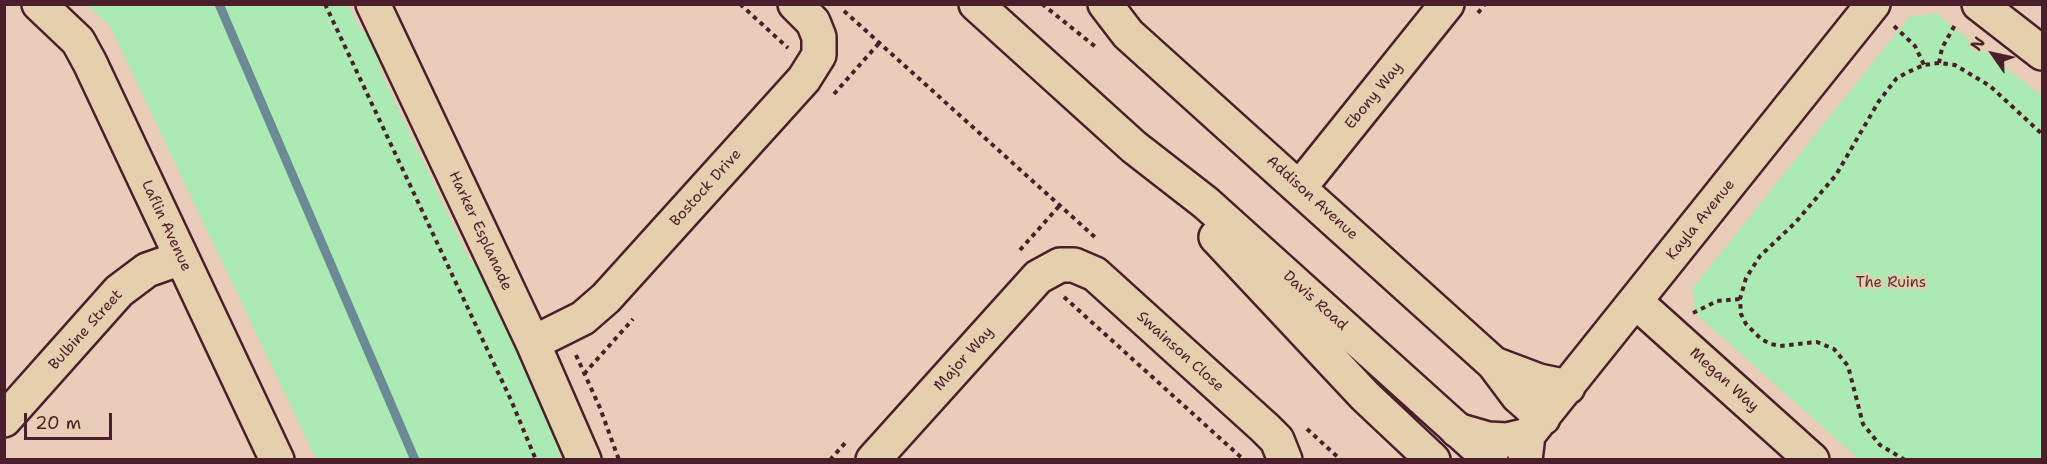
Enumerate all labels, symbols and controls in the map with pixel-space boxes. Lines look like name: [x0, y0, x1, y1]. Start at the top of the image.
north arrow: [1963, 24, 2023, 84]
text: N: [1965, 33, 1990, 55]
street label: Ebony Way: [1341, 59, 1407, 133]
street label: Bostock Drive: [667, 146, 745, 230]
street label: Addison Avenue: [1262, 152, 1362, 244]
street label: Harker Esplanade: [444, 168, 516, 294]
street label: Kayla Avenue: [1663, 176, 1739, 264]
street label: Laflin Avenue: [137, 178, 195, 274]
street label: Davis Road: [1279, 267, 1351, 335]
park label: The Ruins: [1856, 274, 1926, 292]
street label: Bulbine Street: [45, 286, 127, 374]
street label: Swainson Close: [1133, 308, 1227, 396]
street label: Major Way: [931, 323, 997, 395]
street label: Megan Way: [1686, 344, 1762, 416]
scale bar: [27, 401, 116, 439]
text: 20 m: [35, 411, 81, 435]

